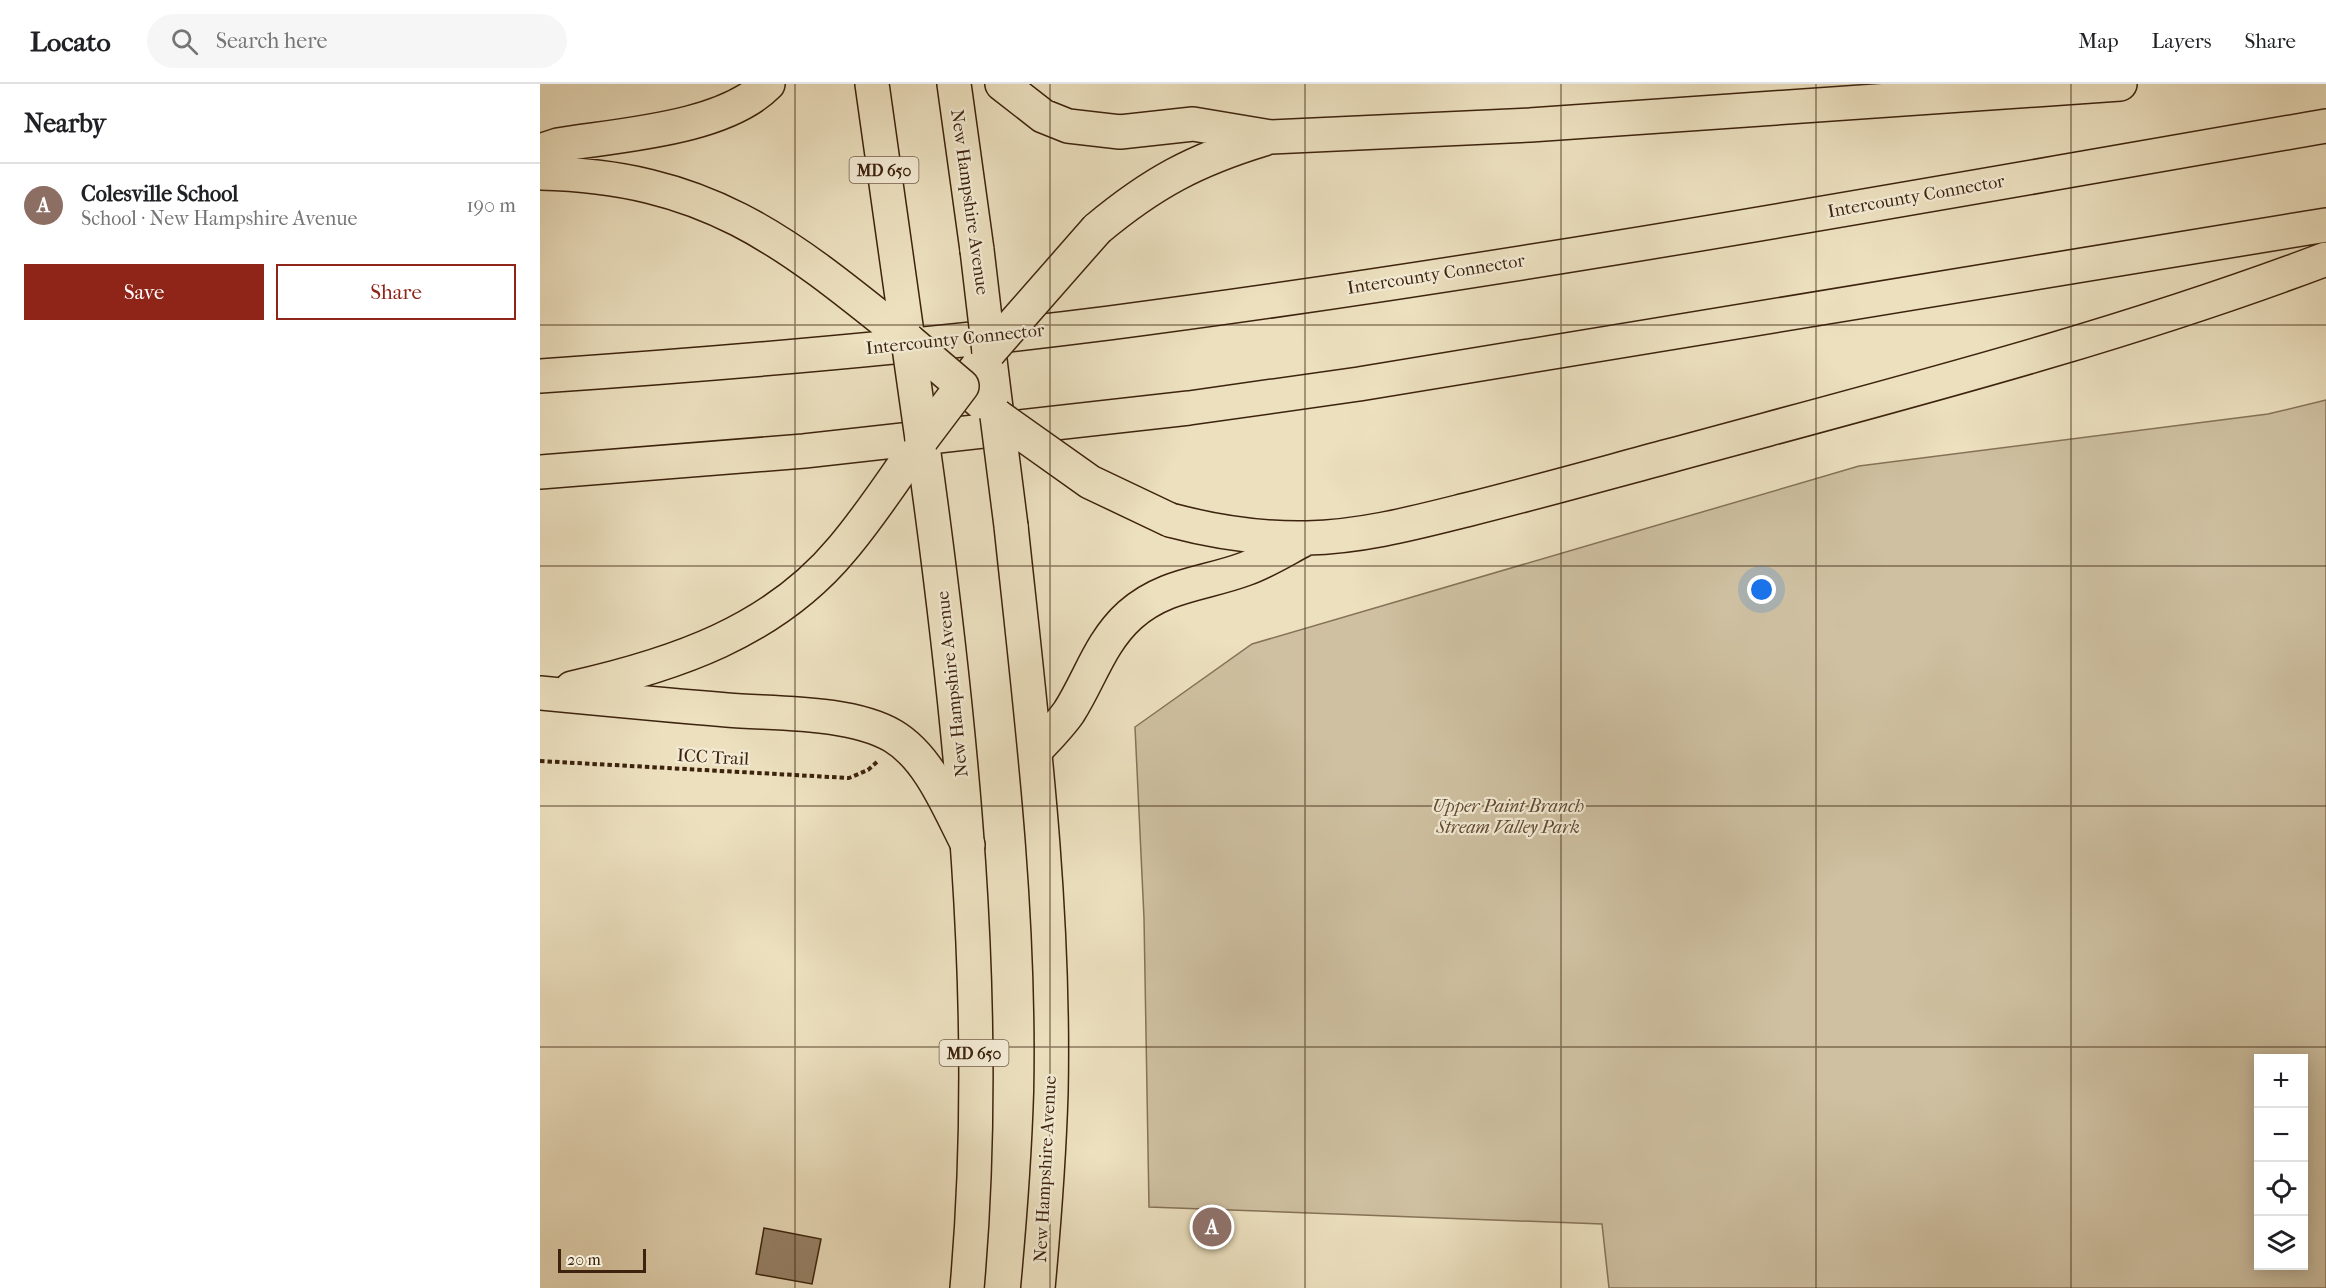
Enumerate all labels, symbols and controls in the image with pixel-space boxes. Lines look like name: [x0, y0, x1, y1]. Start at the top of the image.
search box: [147, 14, 567, 68]
text: Locato: [30, 25, 111, 58]
icon: search: [168, 25, 201, 58]
text: Search here: [216, 28, 327, 54]
text: Map: [2078, 29, 2119, 53]
text: Layers: [2152, 29, 2211, 53]
text: Share: [2244, 29, 2296, 53]
text: Nearby: [24, 108, 106, 139]
street label: New Hampshire Avenue: [946, 108, 993, 296]
road number: MD 650: [850, 157, 918, 183]
street label: Intercounty Connector: [1826, 171, 2007, 222]
text: Colesville School: [81, 181, 238, 207]
text: A: [37, 194, 50, 217]
text: 190 m: [466, 194, 516, 217]
text: School · New Hampshire Avenue: [81, 207, 357, 230]
street label: Intercounty Connector: [1346, 250, 1527, 299]
button: Save: [24, 264, 264, 320]
button: Share: [276, 264, 516, 320]
street label: Intercounty Connector: [865, 320, 1046, 359]
your location: [1747, 575, 1776, 604]
street label: New Hampshire Avenue: [932, 590, 973, 778]
street label: ICC Trail: [676, 745, 750, 770]
park label: Upper Paint Branch Stream Valley Park: [1432, 796, 1584, 838]
road number: MD 650: [940, 1040, 1008, 1066]
map controls: [2254, 1054, 2308, 1270]
button: +: [2254, 1054, 2308, 1108]
street label: New Hampshire Avenue: [1030, 1075, 1061, 1263]
button: −: [2254, 1108, 2308, 1162]
button: locate: [2254, 1162, 2308, 1216]
pin: A: [1192, 1204, 1232, 1250]
button: layers: [2254, 1216, 2308, 1270]
scale bar: [558, 1246, 646, 1274]
text: 20 m: [567, 1250, 601, 1269]

